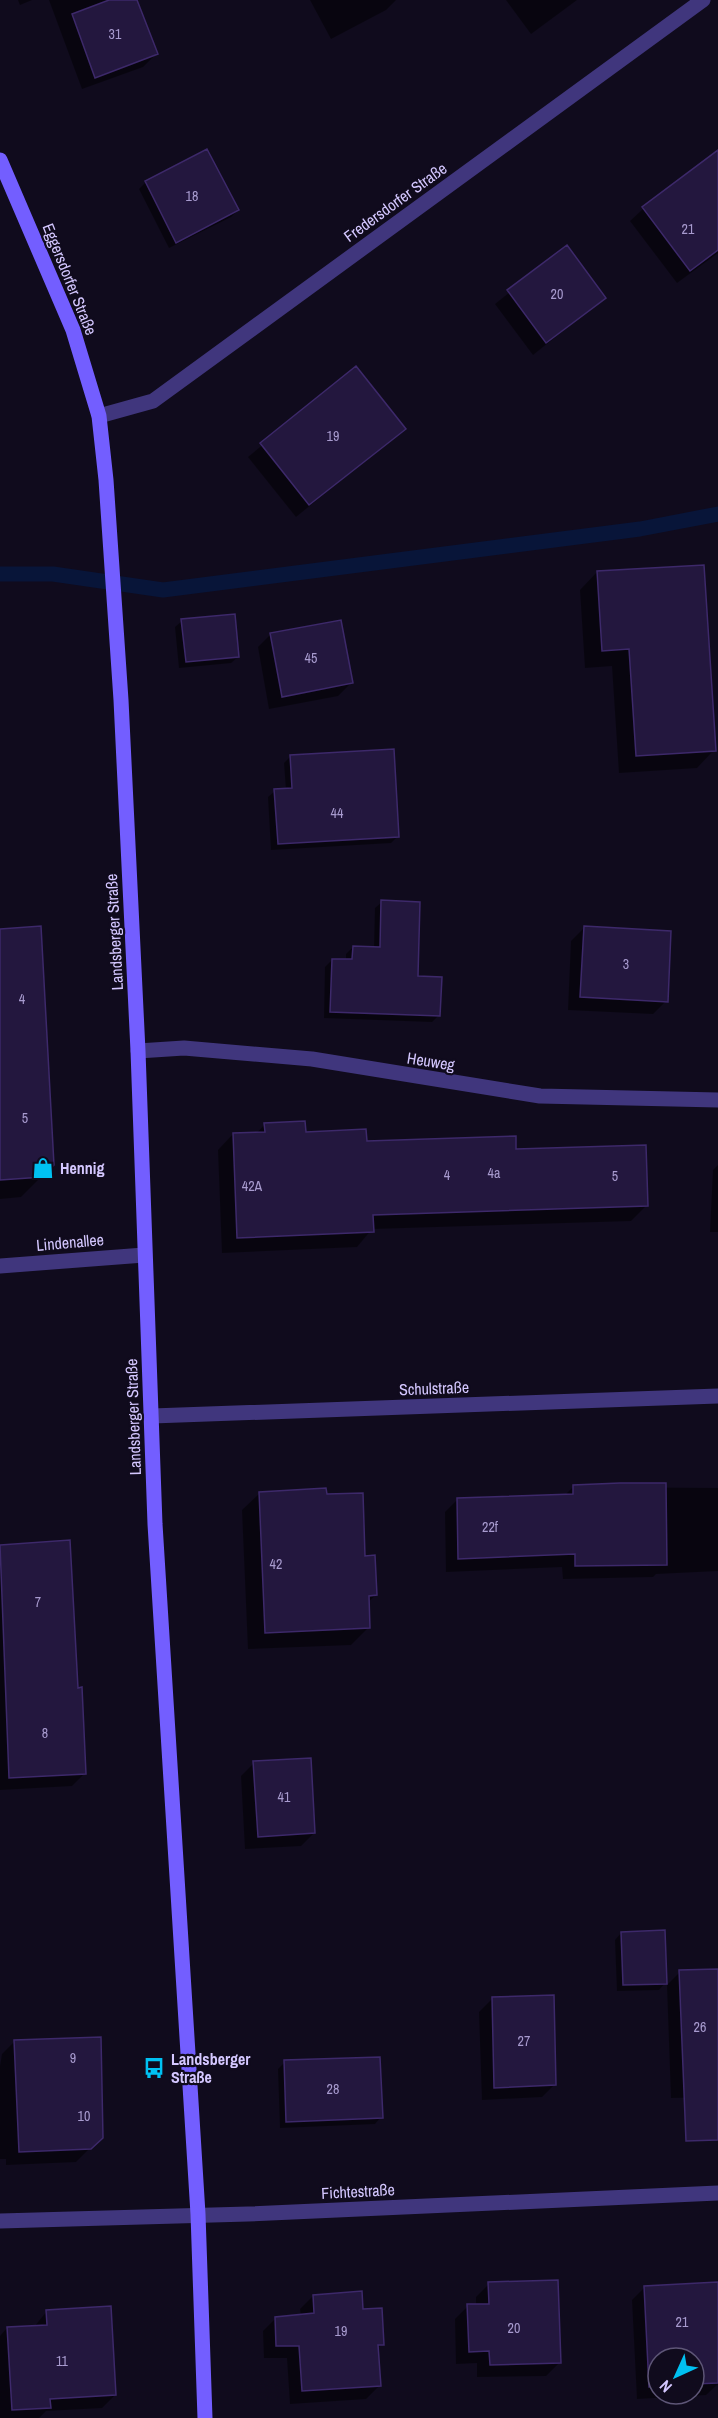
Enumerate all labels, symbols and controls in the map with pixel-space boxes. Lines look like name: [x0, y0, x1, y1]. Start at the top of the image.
house number: 31: [109, 25, 122, 43]
street label: Fredersdorfer Straße: [339, 157, 451, 247]
house number: 18: [186, 187, 198, 205]
street label: Eggersdorfer Straße: [38, 220, 102, 338]
house number: 21: [682, 220, 695, 238]
house number: 20: [551, 285, 563, 303]
house number: 19: [327, 427, 339, 445]
house number: 45: [305, 649, 317, 667]
house number: 44: [331, 804, 344, 822]
street label: Landsberger Straße: [100, 873, 128, 991]
house number: 3: [623, 955, 629, 973]
house number: 4: [19, 990, 26, 1008]
street label: Heuweg: [406, 1046, 457, 1076]
house number: 5: [22, 1109, 28, 1127]
shop icon: Hennig: [31, 1156, 55, 1180]
place label: Hennig: [60, 1157, 104, 1179]
house number: 4a: [488, 1164, 501, 1182]
house number: 4: [444, 1166, 451, 1184]
house number: 5: [612, 1167, 618, 1185]
house number: 42A: [242, 1177, 263, 1195]
street label: Lindenallee: [35, 1228, 105, 1256]
street label: Landsberger Straße: [120, 1358, 146, 1476]
street label: Schulstraße: [399, 1376, 469, 1400]
house number: 22f: [482, 1518, 499, 1536]
house number: 42: [270, 1555, 282, 1573]
house number: 7: [35, 1593, 41, 1611]
house number: 8: [42, 1724, 48, 1742]
house number: 41: [278, 1788, 291, 1806]
house number: 26: [694, 2018, 706, 2036]
house number: 27: [518, 2032, 530, 2050]
place label: Landsberger Straße: [171, 2048, 251, 2088]
house number: 9: [70, 2049, 76, 2067]
bus stop icon: Landsberger Straße: [142, 2056, 166, 2080]
house number: 28: [327, 2080, 339, 2098]
house number: 10: [78, 2107, 90, 2125]
street label: Fichtestraße: [321, 2178, 395, 2204]
house number: 21: [676, 2313, 689, 2331]
house number: 20: [508, 2319, 520, 2337]
house number: 19: [335, 2322, 347, 2340]
north arrow: [646, 2346, 706, 2406]
house number: 11: [56, 2352, 69, 2370]
text: N: [654, 2375, 677, 2398]

